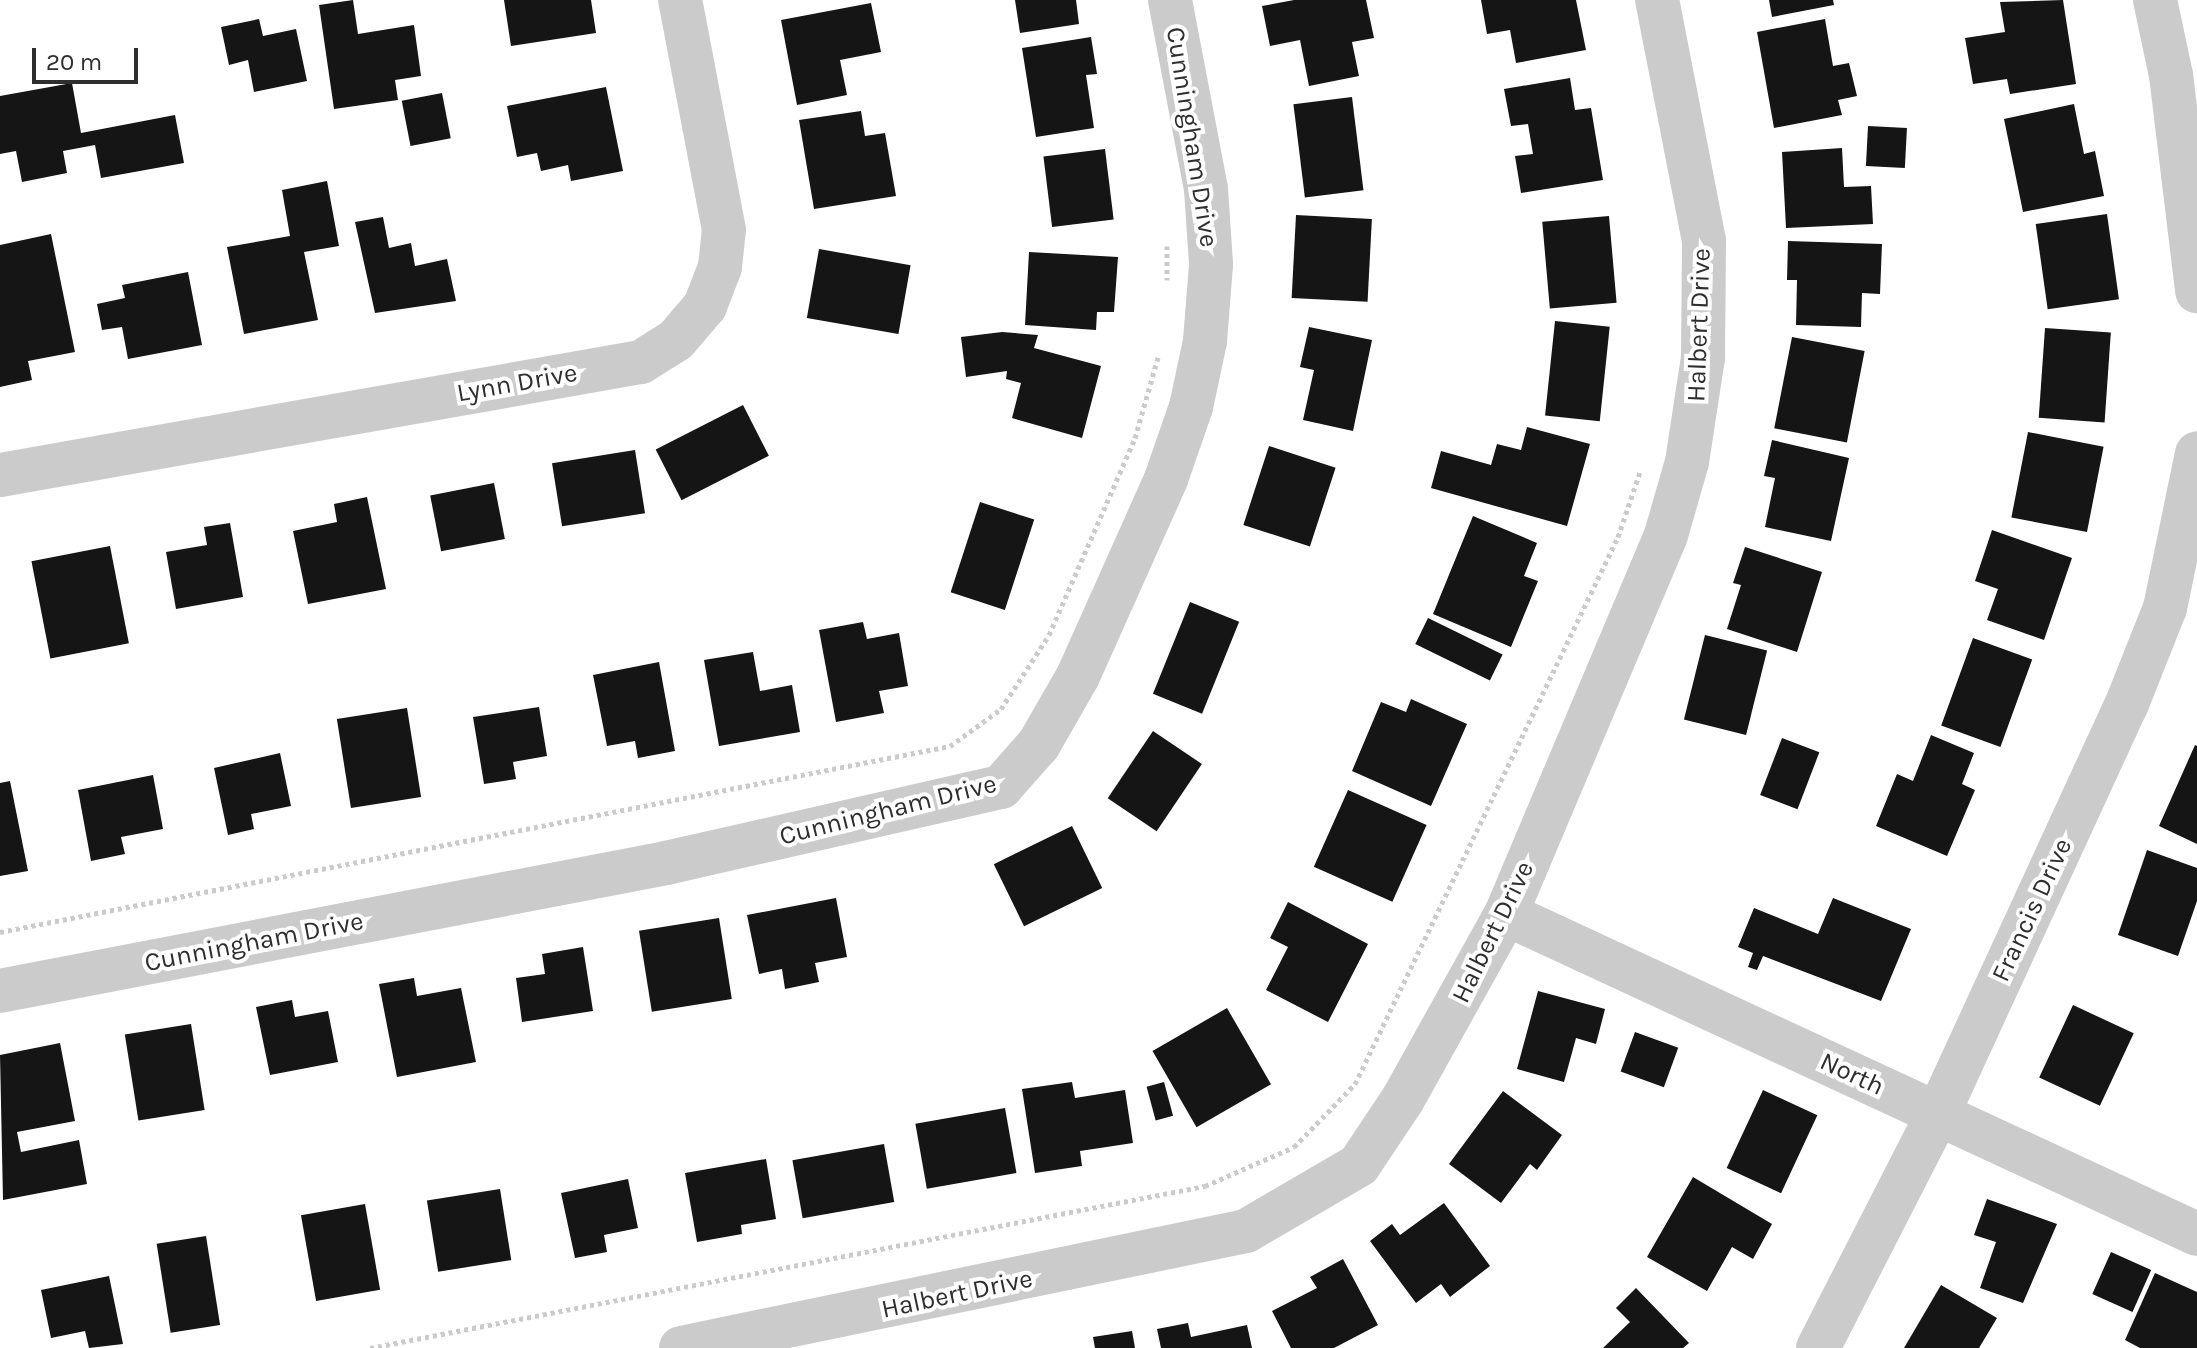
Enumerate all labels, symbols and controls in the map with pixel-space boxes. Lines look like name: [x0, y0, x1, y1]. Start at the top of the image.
street label: Cunningham Drive: [1159, 25, 1225, 249]
scale bar: [36, 32, 142, 82]
text: 20 m: [46, 48, 102, 76]
street label: Halbert Drive: [1681, 248, 1717, 402]
street label: Lynn Drive: [454, 357, 580, 409]
street label: Cunningham Drive: [776, 768, 1000, 852]
street label: Francis Drive: [1985, 833, 2079, 987]
street label: Halbert Drive: [1445, 856, 1541, 1008]
street label: Cunningham Drive: [142, 905, 366, 979]
street label: North: [1815, 1046, 1889, 1102]
street label: Halbert Drive: [879, 1263, 1035, 1325]

